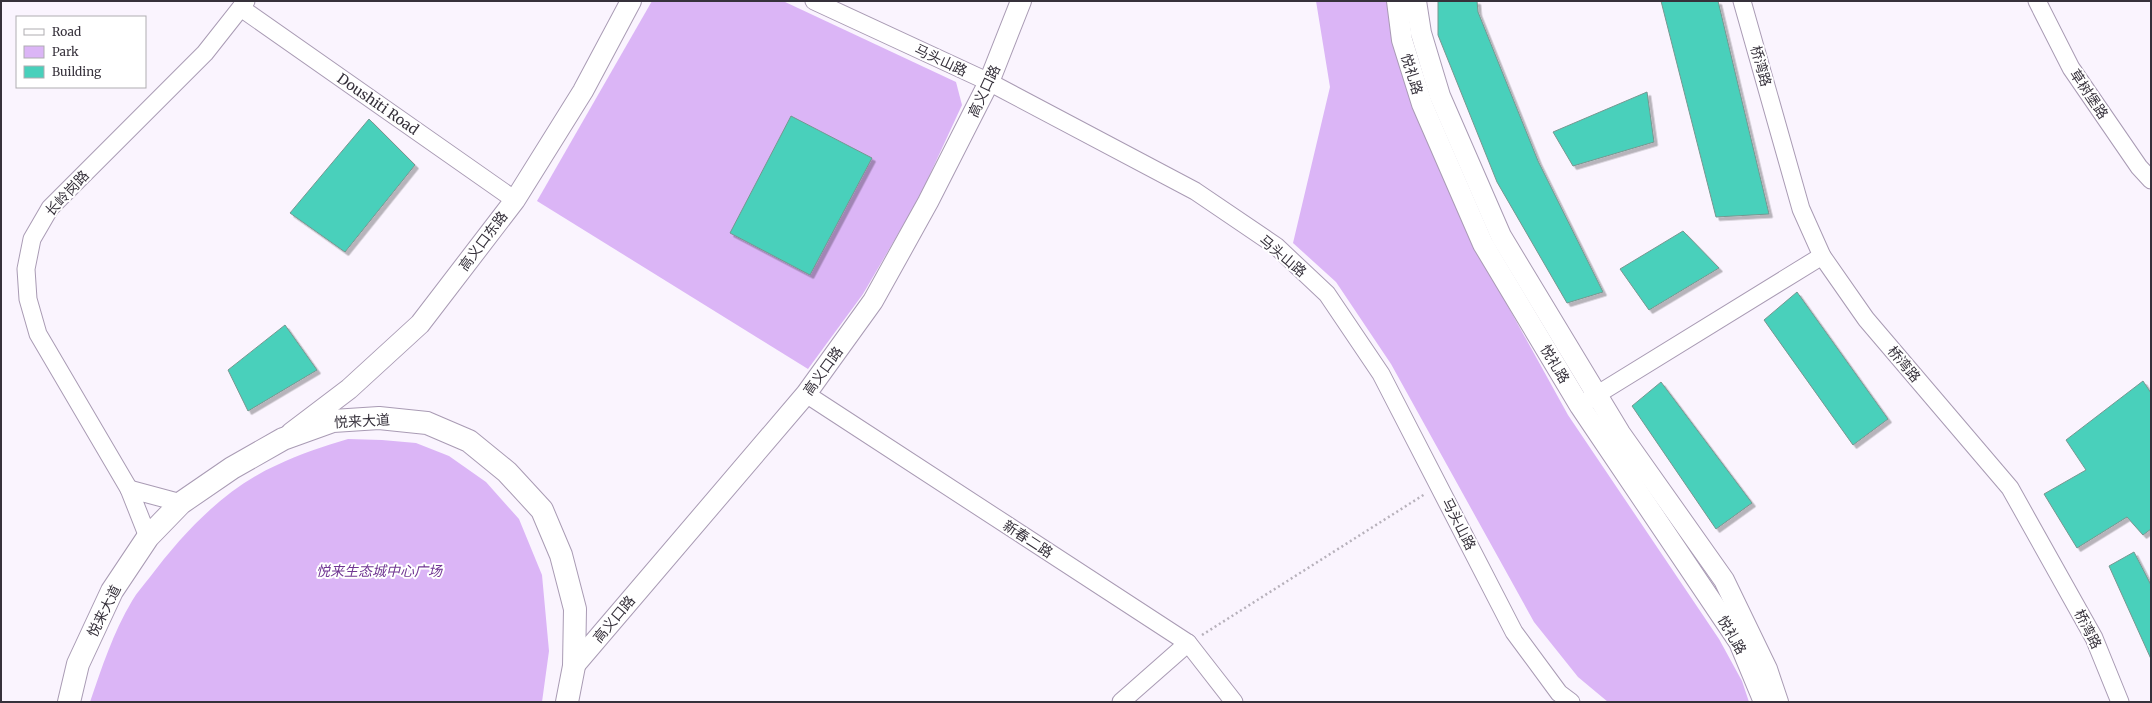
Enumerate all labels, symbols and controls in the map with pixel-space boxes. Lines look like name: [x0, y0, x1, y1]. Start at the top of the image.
legend: [16, 16, 146, 88]
text: Road: [52, 24, 81, 39]
street label: 马头山路: [912, 40, 970, 80]
street label: 桥湾路: [1747, 43, 1775, 89]
text: Park: [52, 44, 79, 59]
street label: 悦礼路: [1397, 51, 1427, 97]
street label: 高义口路: [964, 62, 1004, 120]
text: Building: [52, 64, 102, 79]
street label: 草树堡路: [2066, 66, 2112, 122]
street label: Doushiti Road: [334, 69, 423, 139]
street label: 长岭岗路: [41, 166, 93, 220]
street label: 高义口东路: [455, 208, 511, 274]
street label: 马头山路: [1256, 231, 1310, 281]
street label: 悦礼路: [1536, 341, 1574, 387]
street label: 桥湾路: [1884, 342, 1924, 386]
street label: 高义口路: [799, 343, 847, 399]
street label: 悦来大道: [334, 411, 390, 431]
street label: 马头山路: [1438, 495, 1480, 553]
street label: 新春二路: [1000, 516, 1056, 562]
park label: 悦来生态城中心广场: [316, 562, 443, 580]
street label: 悦来大道: [83, 582, 125, 640]
street label: 高义口路: [589, 592, 639, 646]
street label: 桥湾路: [2070, 606, 2106, 652]
street label: 悦礼路: [1714, 612, 1750, 658]

